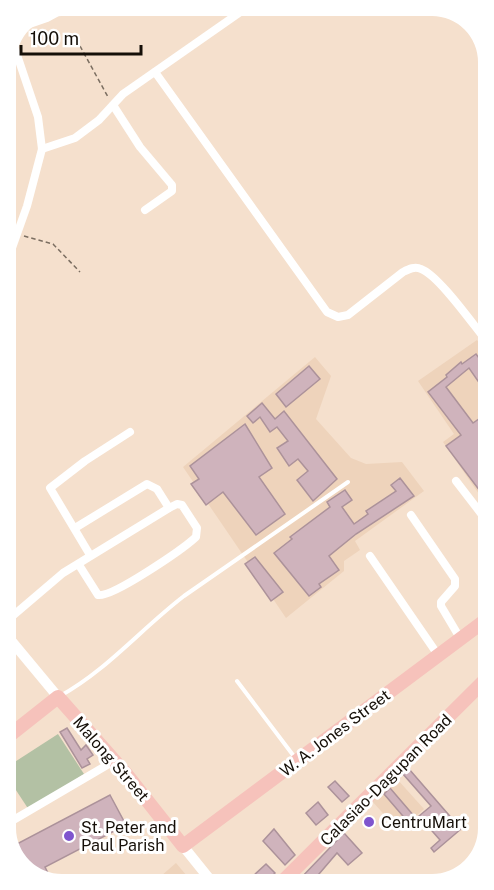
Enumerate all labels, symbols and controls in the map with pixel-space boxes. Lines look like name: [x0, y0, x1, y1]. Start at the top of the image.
scale bar: [21, 18, 141, 56]
text: 100 m: [30, 28, 79, 49]
street label: W. A. Jones Street: [276, 685, 394, 781]
street label: Calasiao-Dagupan Road: [316, 710, 456, 850]
street label: Malong Street: [69, 713, 153, 805]
place label: CentruMart: [381, 813, 467, 832]
marker: CentruMart: [362, 815, 376, 829]
place label: St. Peter and Paul Parish: [81, 818, 177, 855]
marker: St. Peter and Paul Parish: [62, 829, 76, 843]

